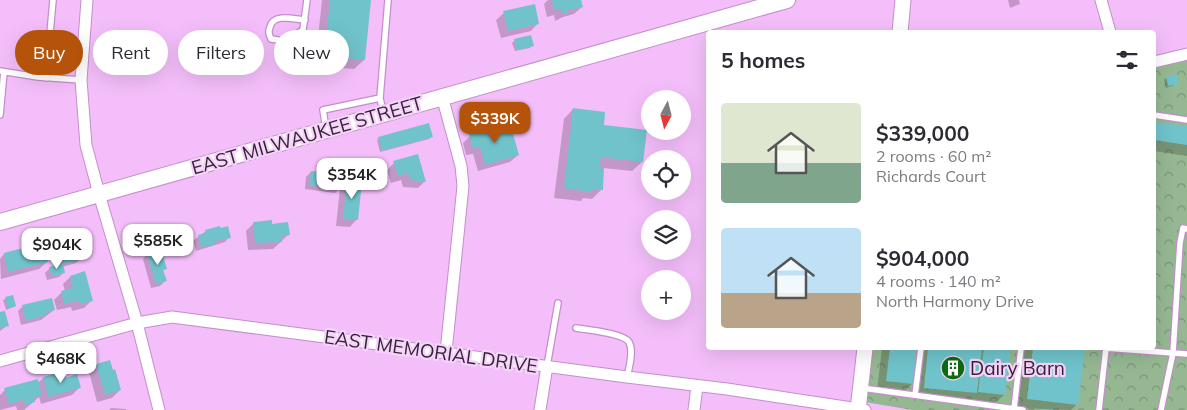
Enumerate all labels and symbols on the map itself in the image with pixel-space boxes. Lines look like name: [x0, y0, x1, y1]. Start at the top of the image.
street label: EAST MILWAUKEE STREET: [189, 90, 426, 180]
north arrow: [641, 90, 691, 140]
pin: $339K: [460, 102, 530, 144]
pin: $354K: [317, 158, 387, 200]
pin: $585K: [123, 224, 193, 266]
pin: $904K: [22, 228, 92, 270]
street label: EAST MEMORIAL DRIVE: [323, 324, 539, 378]
pin: $468K: [26, 342, 96, 384]
building icon: Dairy Barn: [940, 355, 966, 381]
place label: Dairy Barn: [970, 356, 1065, 380]

